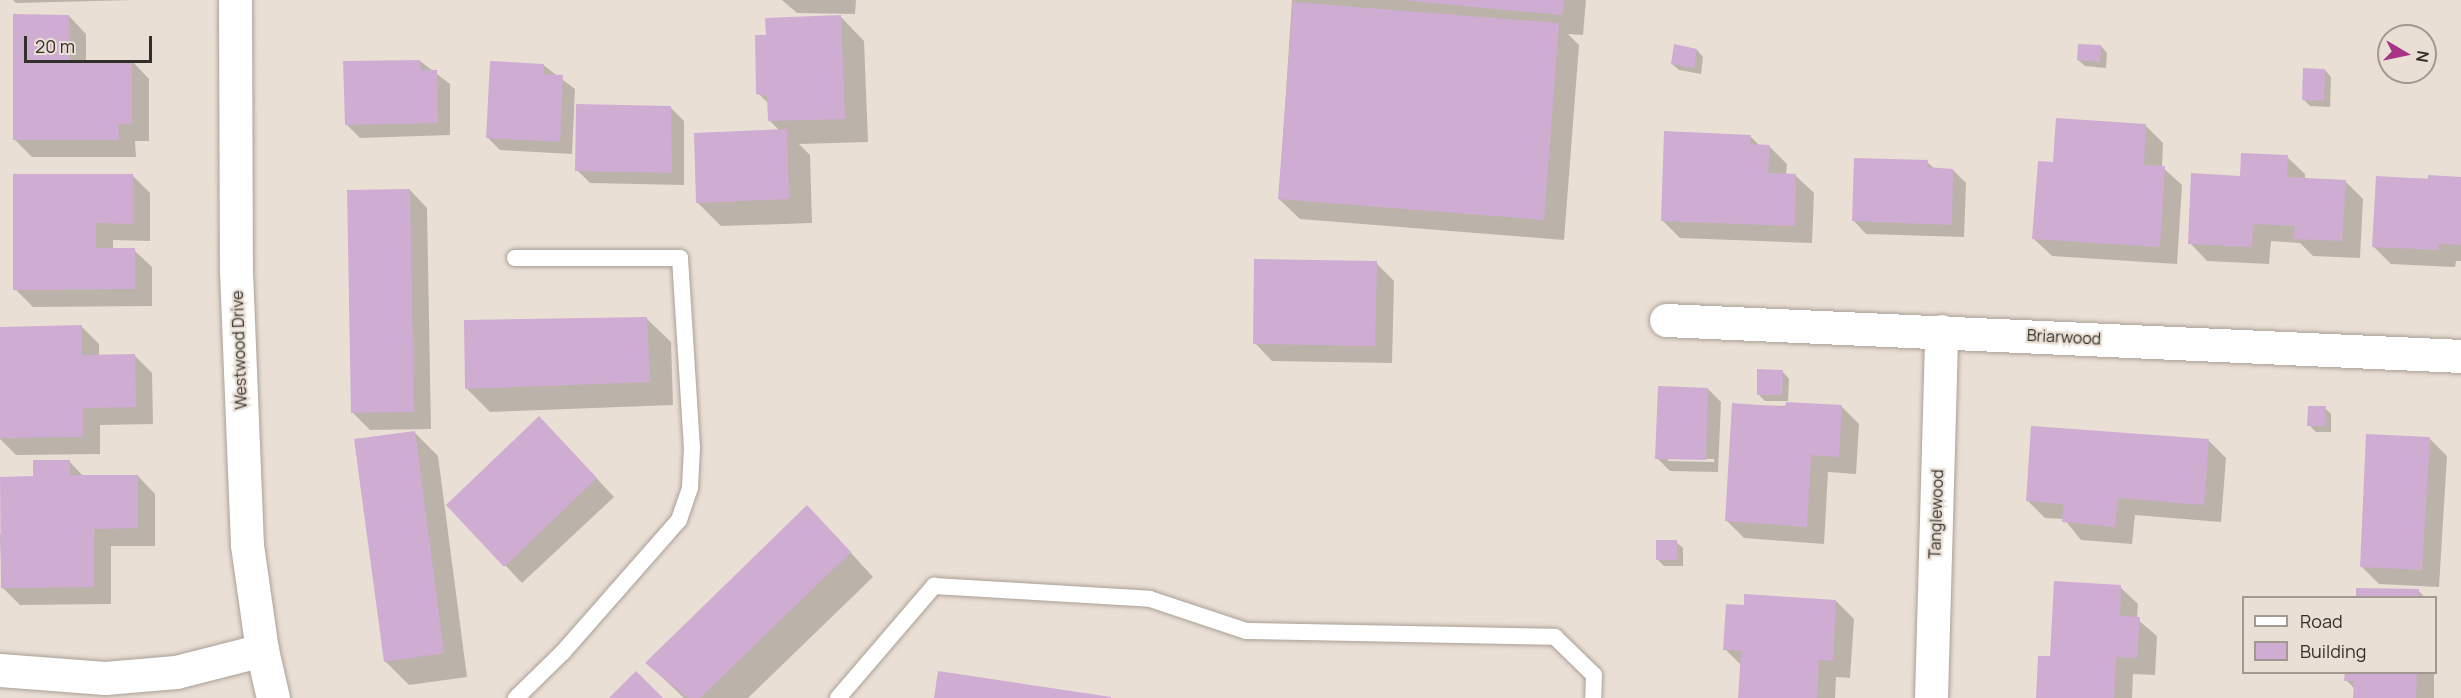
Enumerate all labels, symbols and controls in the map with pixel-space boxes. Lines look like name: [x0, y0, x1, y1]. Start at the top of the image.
scale bar: [27, 24, 154, 62]
north arrow: [2377, 24, 2437, 84]
text: 20 m: [35, 34, 75, 58]
text: N: [2411, 49, 2435, 64]
street label: Westwood Drive: [227, 290, 251, 410]
street label: Briarwood: [2026, 325, 2102, 349]
street label: Tanglewood: [1925, 469, 1947, 559]
legend: [2242, 596, 2437, 674]
text: Road: [2300, 609, 2343, 633]
text: Building: [2300, 639, 2366, 663]

